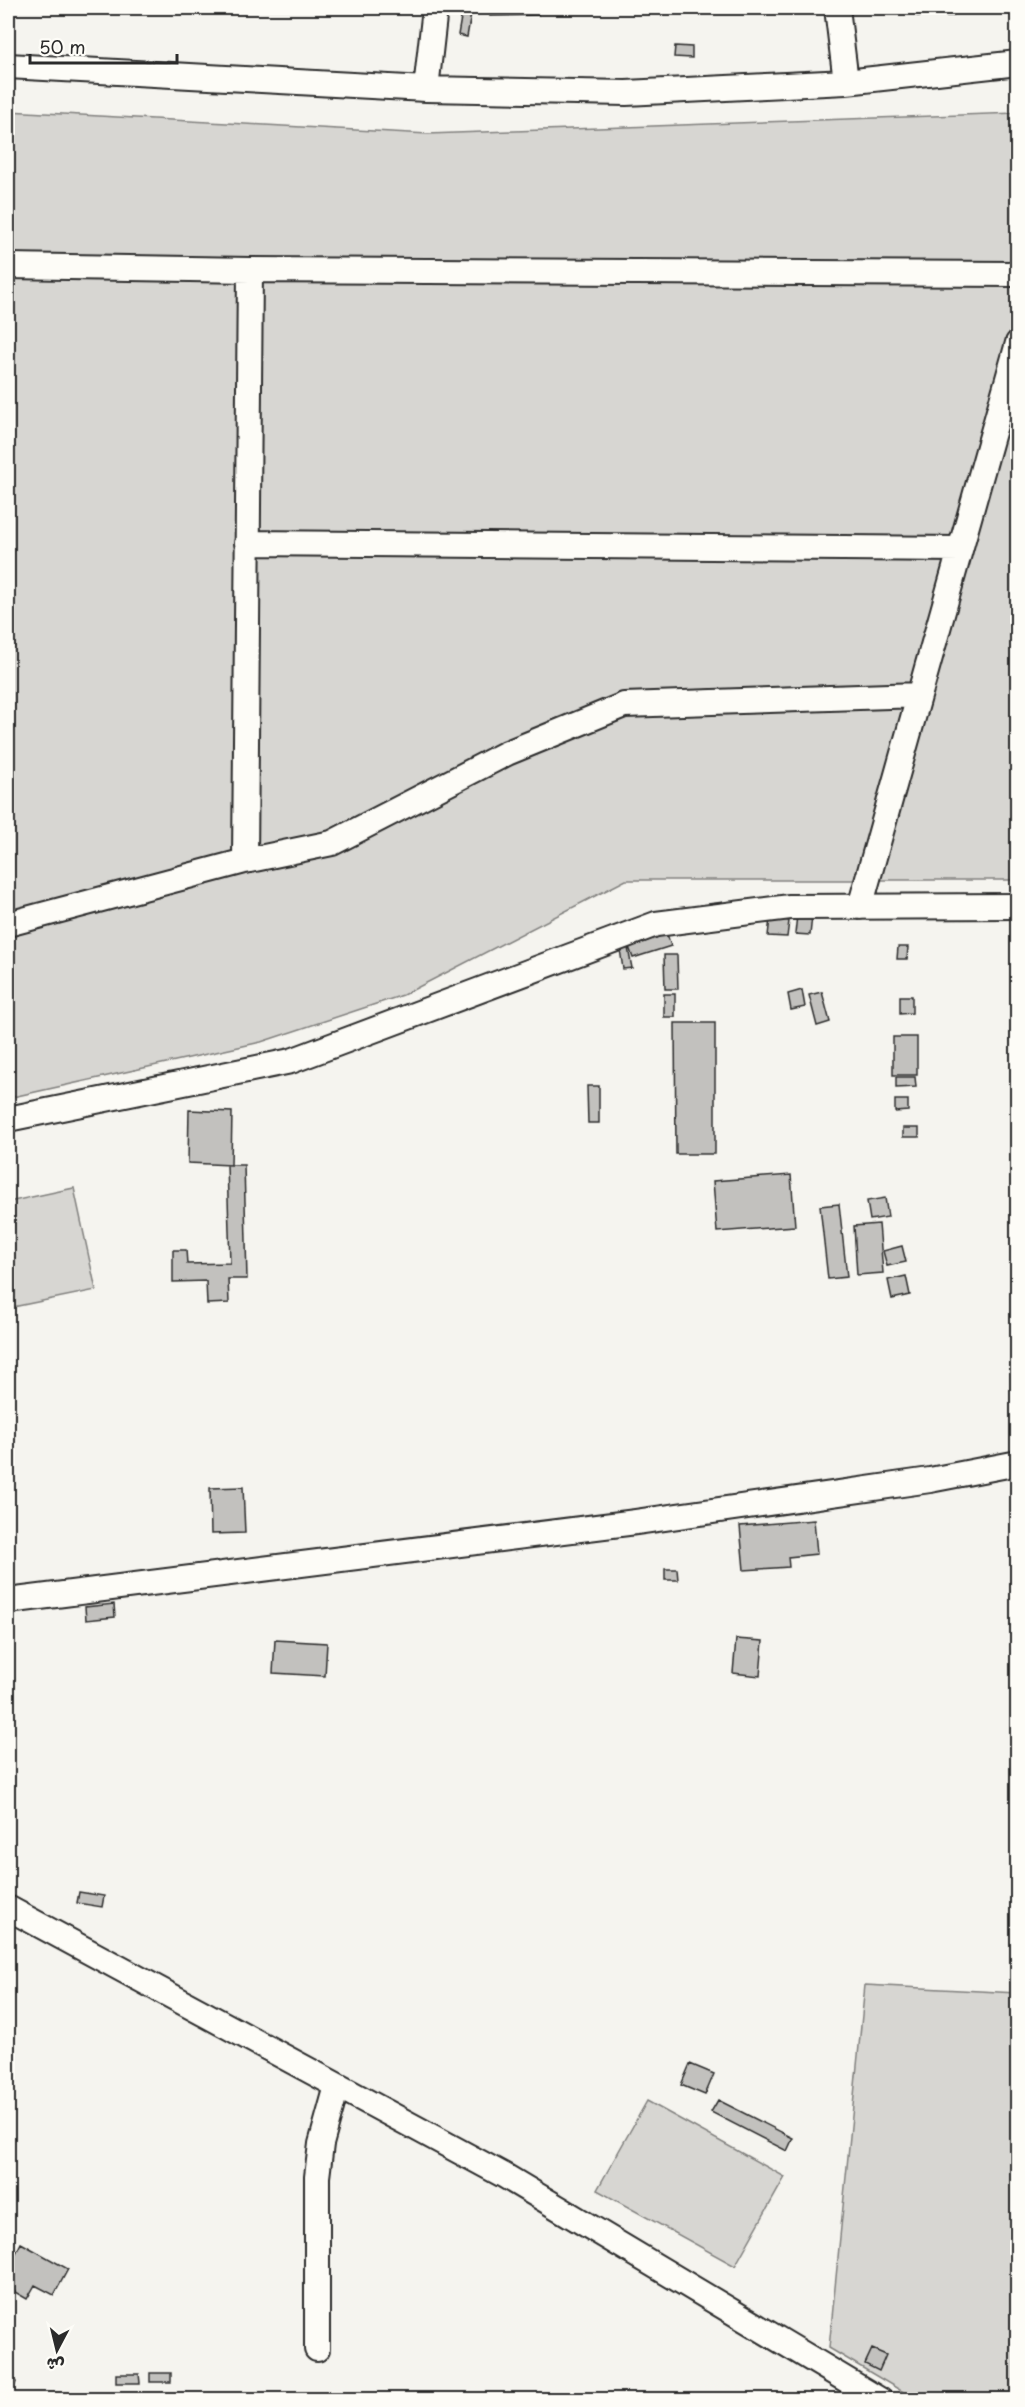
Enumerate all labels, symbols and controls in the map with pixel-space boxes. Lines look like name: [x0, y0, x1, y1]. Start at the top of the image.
scale bar: [30, 27, 177, 65]
text: 50 m: [39, 33, 86, 60]
north arrow: [27, 2320, 87, 2380]
text: ش: [45, 2353, 65, 2379]

